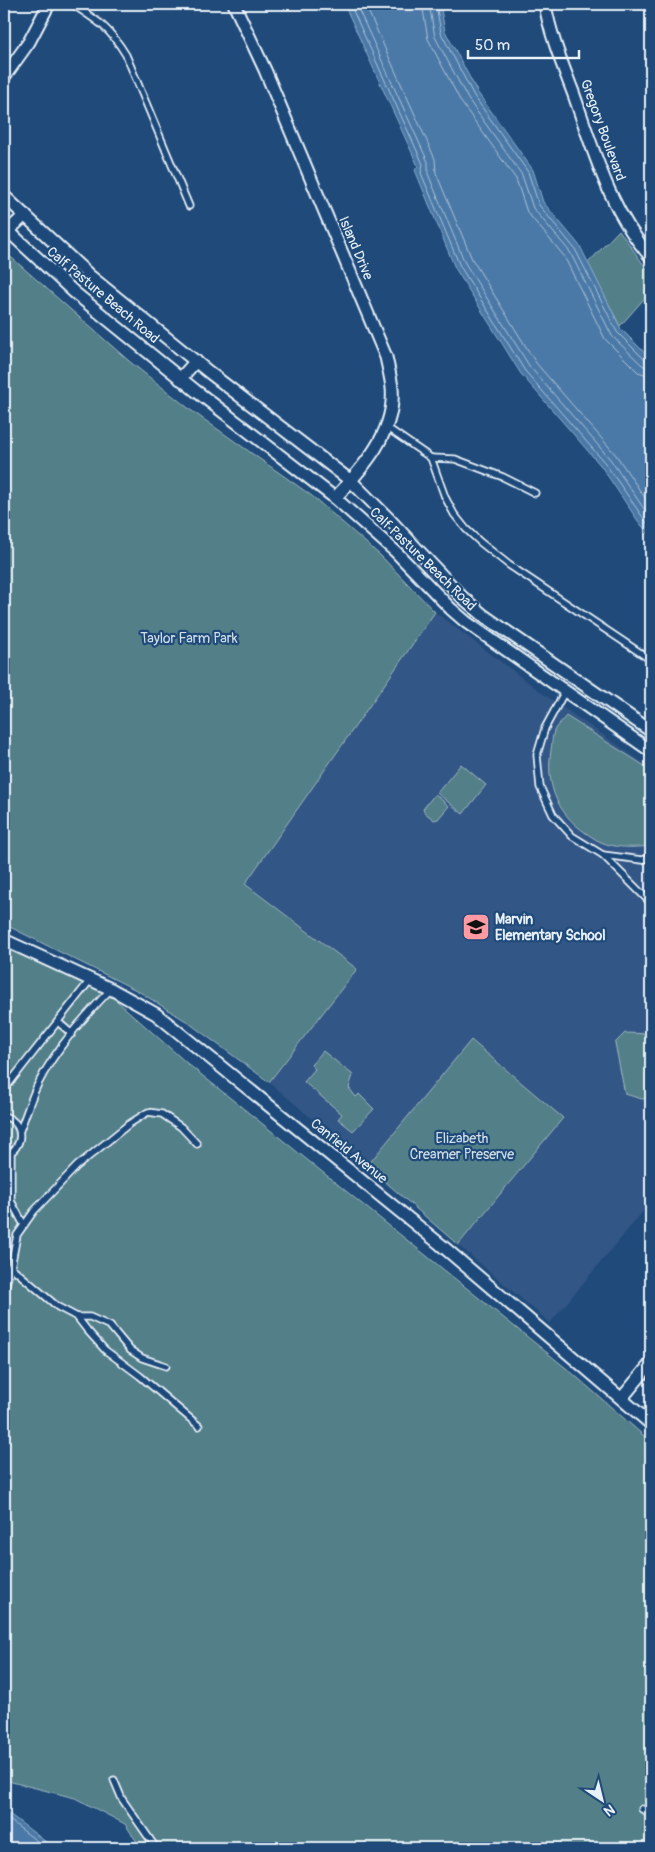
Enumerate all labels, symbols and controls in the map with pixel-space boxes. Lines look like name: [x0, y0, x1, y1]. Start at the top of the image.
scale bar: [468, 28, 579, 60]
text: 50 m: [475, 36, 510, 55]
street label: Gregory Boulevard: [577, 77, 629, 183]
street label: Island Drive: [335, 214, 377, 282]
street label: Calf Pasture Beach Road: [43, 243, 163, 347]
street label: Calf Pasture Beach Road: [366, 504, 480, 614]
park label: Taylor Farm Park: [140, 630, 238, 647]
place label: Marvin Elementary School: [495, 911, 606, 944]
school or university icon: Marvin Elementary School: [461, 912, 491, 942]
street label: Canfield Avenue: [307, 1115, 391, 1187]
park label: Elizabeth Creamer Preserve: [410, 1130, 514, 1163]
north arrow: [578, 1774, 628, 1824]
text: N: [600, 1801, 618, 1820]

